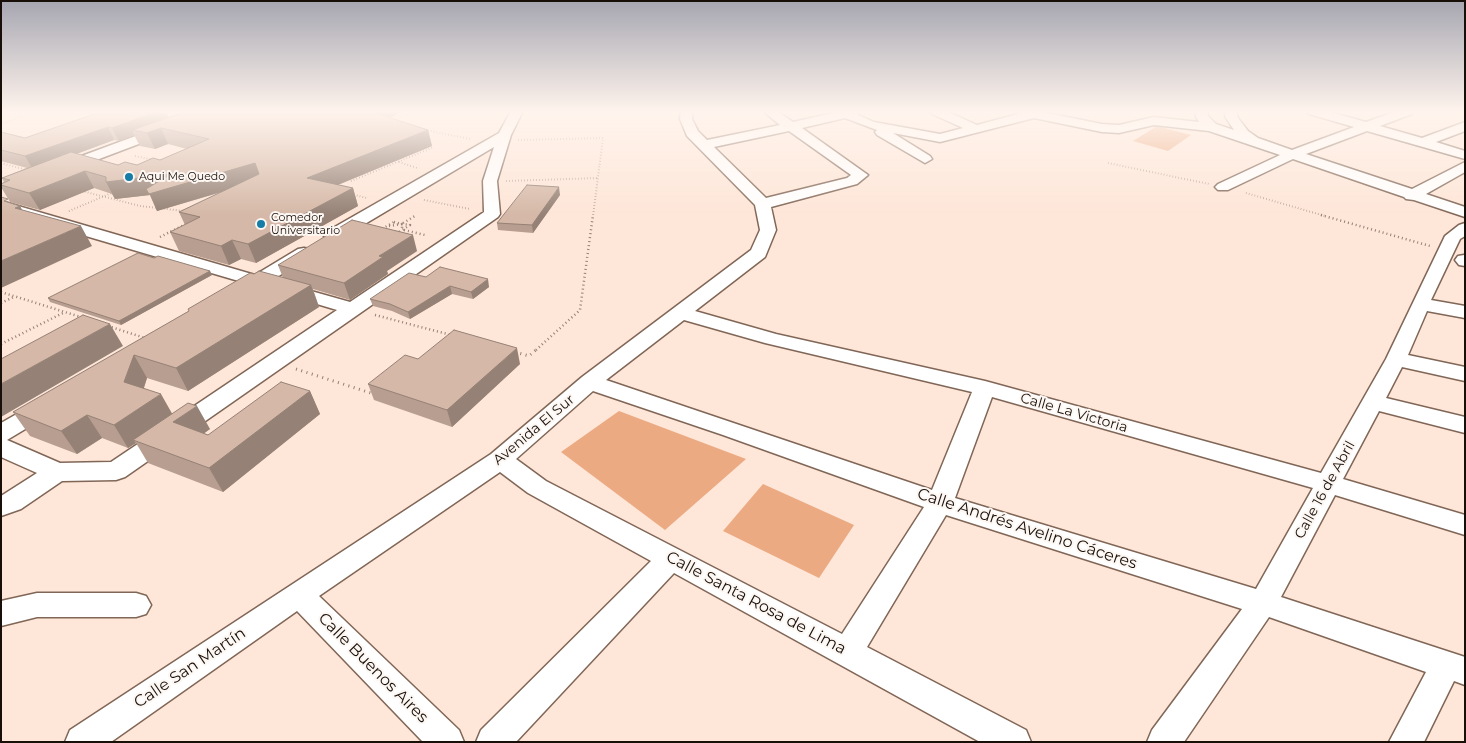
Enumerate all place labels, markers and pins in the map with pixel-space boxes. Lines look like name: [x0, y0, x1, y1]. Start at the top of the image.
place label: Aqui Me Quedo: [139, 170, 225, 184]
marker: Aqui Me Quedo: [123, 171, 135, 183]
place label: Comedor Universitario: [271, 211, 340, 237]
marker: Comedor Universitario: [255, 218, 267, 230]

